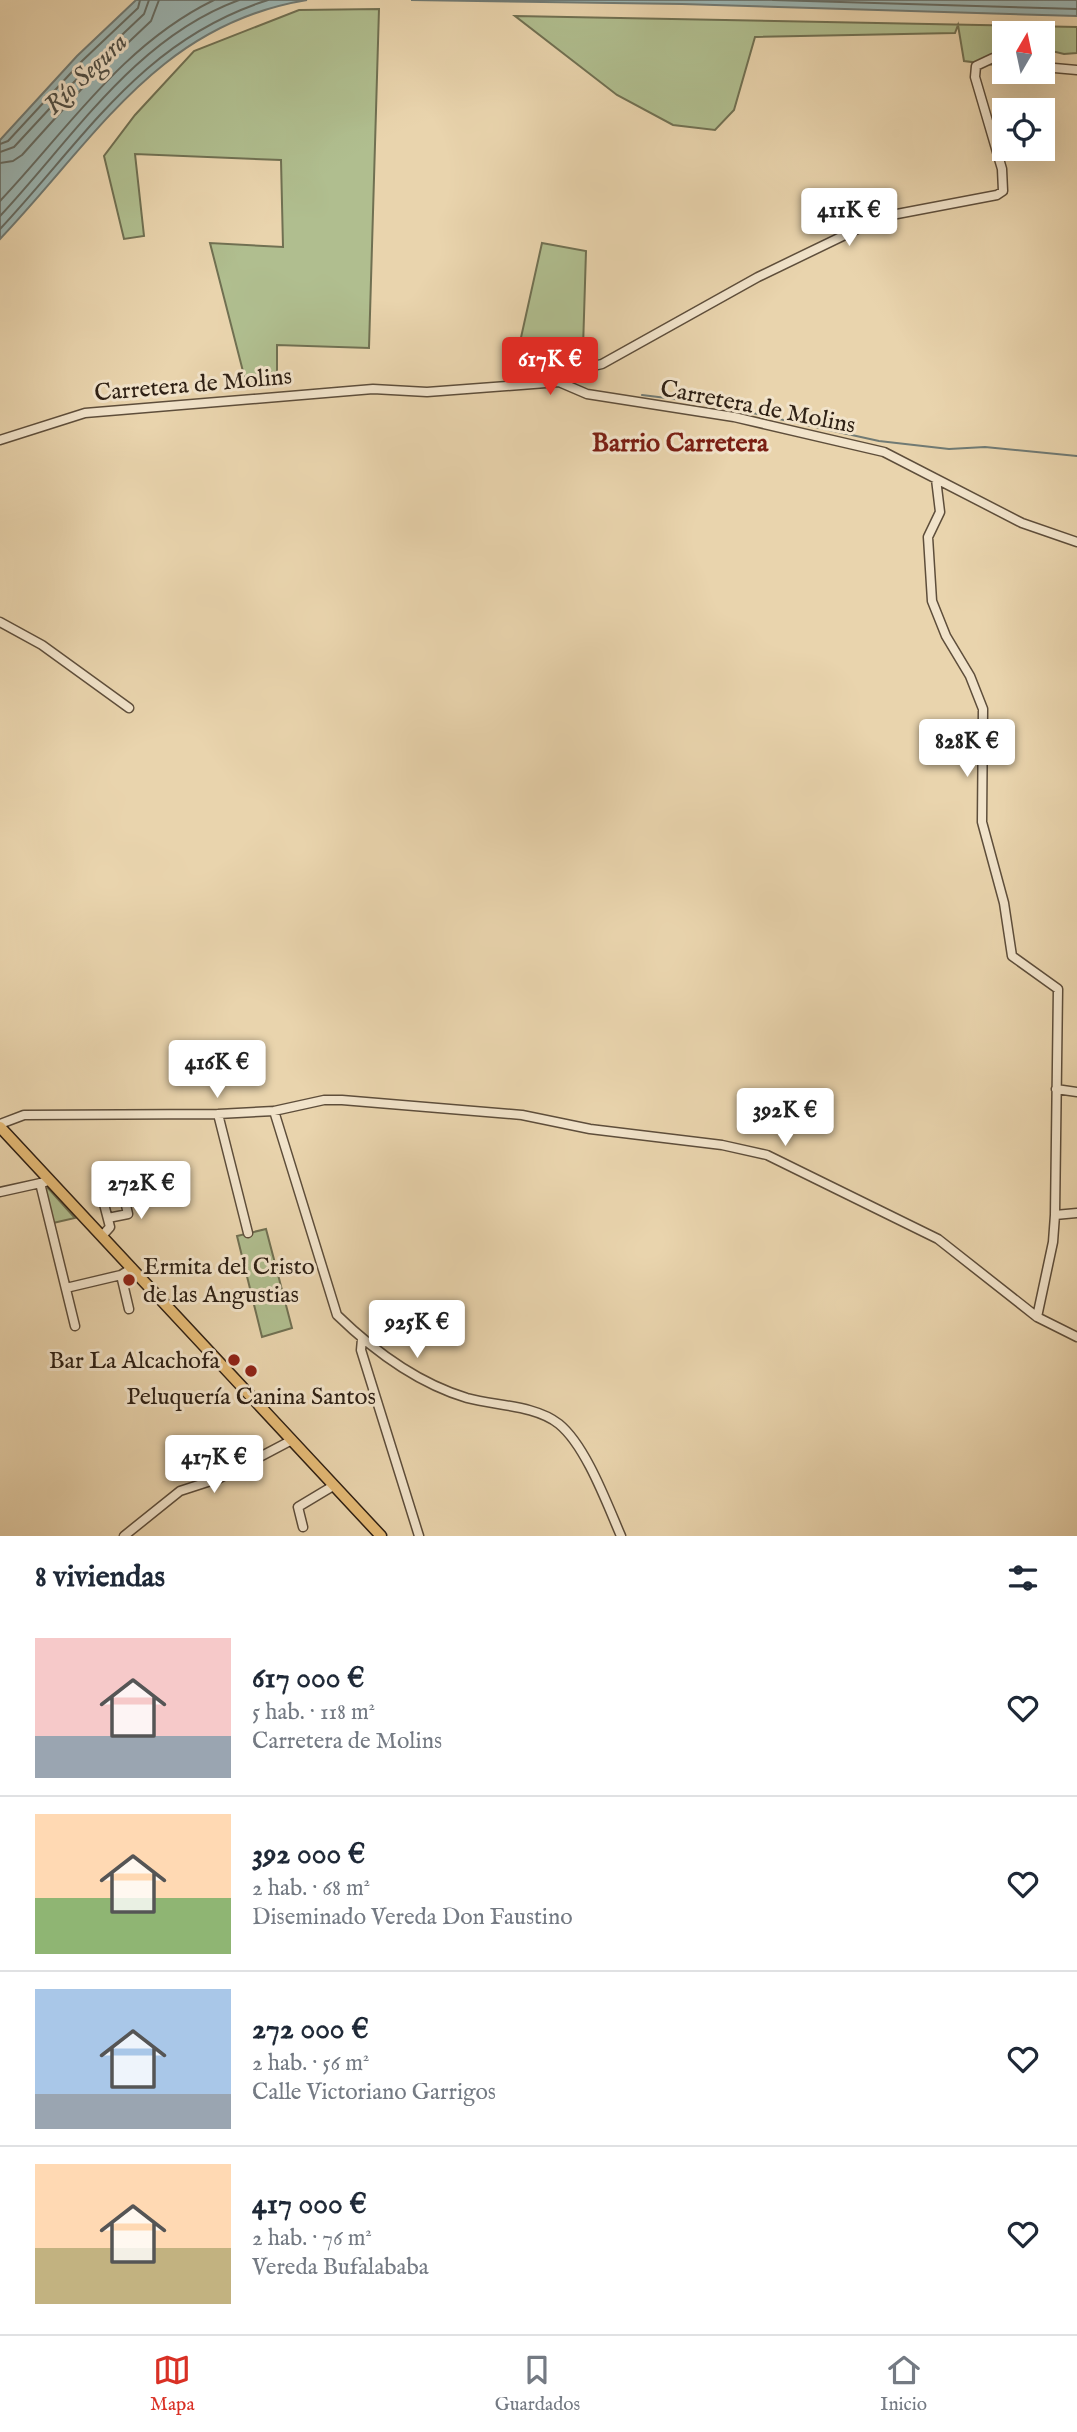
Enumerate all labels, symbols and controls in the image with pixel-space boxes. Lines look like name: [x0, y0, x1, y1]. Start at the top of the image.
north arrow: [992, 21, 1055, 84]
map controls: [992, 21, 1055, 161]
water label: Río Segura: [37, 26, 135, 123]
button: locate: [992, 98, 1055, 161]
pin: 411K €: [792, 188, 906, 248]
text: 411K €: [817, 196, 881, 225]
pin: 617K €: [493, 338, 607, 397]
text: 617K €: [518, 345, 582, 374]
street label: Carretera de Molins: [93, 361, 293, 410]
street label: Carretera de Molins: [657, 373, 858, 442]
district label: Barrio Carretera: [592, 427, 769, 460]
pin: 828K €: [910, 720, 1024, 779]
text: 828K €: [935, 727, 999, 756]
pin: 416K €: [160, 1040, 274, 1100]
text: 416K €: [185, 1048, 249, 1077]
pin: 392K €: [728, 1088, 842, 1148]
text: 392K €: [753, 1096, 817, 1125]
pin: 272K €: [84, 1162, 198, 1221]
text: 272K €: [107, 1169, 175, 1198]
place label: Ermita del Cristo de las Angustias: [143, 1252, 315, 1311]
marker: Ermita del Cristo de las Angustias: [121, 1272, 137, 1288]
pin: 925K €: [360, 1300, 474, 1360]
text: 925K €: [385, 1308, 449, 1337]
place label: Bar La Alcachofa: [49, 1346, 221, 1377]
marker: Bar La Alcachofa: [226, 1352, 242, 1368]
marker: Peluquería Canina Santos: [243, 1363, 259, 1379]
place label: Peluquería Canina Santos: [126, 1382, 376, 1413]
pin: 417K €: [157, 1436, 271, 1495]
text: 417K €: [181, 1443, 247, 1472]
text: 8 viviendas: [35, 1559, 165, 1597]
icon: filters: [1004, 1559, 1042, 1597]
text: 617 000 €: [252, 1660, 365, 1698]
icon: home: [91, 1666, 175, 1750]
icon: heart: [1004, 1689, 1042, 1727]
text: 5 hab. · 118 m²: [252, 1698, 375, 1727]
text: Carretera de Molins: [252, 1727, 442, 1756]
text: 392 000 €: [252, 1836, 365, 1874]
icon: home: [91, 1842, 175, 1926]
icon: heart: [1004, 1865, 1042, 1903]
text: 2 hab. · 68 m²: [252, 1874, 370, 1903]
text: Diseminado Vereda Don Faustino: [252, 1903, 573, 1932]
text: 272 000 €: [252, 2011, 369, 2049]
icon: home: [91, 2017, 175, 2101]
icon: heart: [1004, 2040, 1042, 2078]
text: 2 hab. · 56 m²: [252, 2049, 370, 2078]
text: Calle Victoriano Garrigos: [252, 2078, 496, 2107]
text: 417 000 €: [252, 2186, 367, 2224]
icon: home: [91, 2192, 175, 2276]
icon: heart: [1004, 2215, 1042, 2253]
text: 2 hab. · 76 m²: [252, 2224, 372, 2253]
text: Vereda Bufalababa: [252, 2253, 429, 2282]
tab: Mapa: [150, 2351, 195, 2417]
tab: Guardados: [495, 2351, 580, 2417]
tab: Inicio: [880, 2351, 927, 2417]

